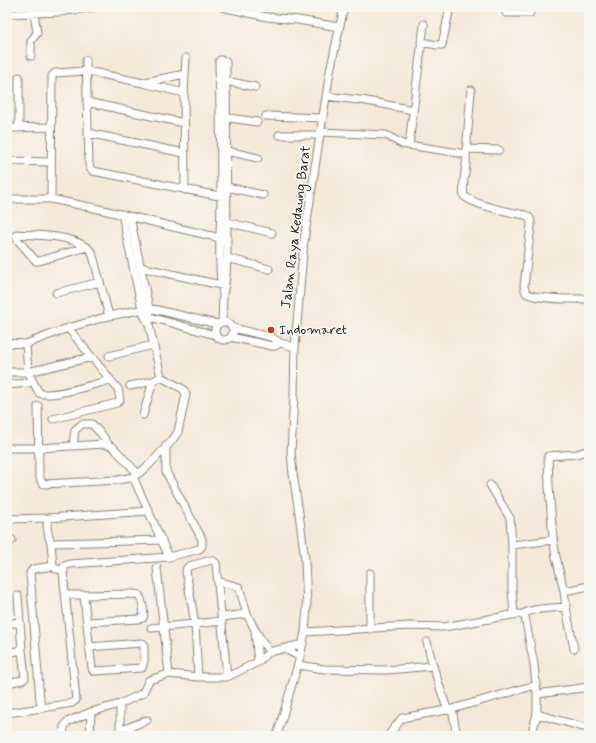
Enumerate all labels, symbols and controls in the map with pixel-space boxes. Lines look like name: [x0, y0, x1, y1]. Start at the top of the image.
street label: Jalan Raya Kedaung Barat: [277, 144, 316, 309]
place label: Indomaret: [279, 321, 347, 339]
marker: Indomaret: [266, 325, 276, 335]

